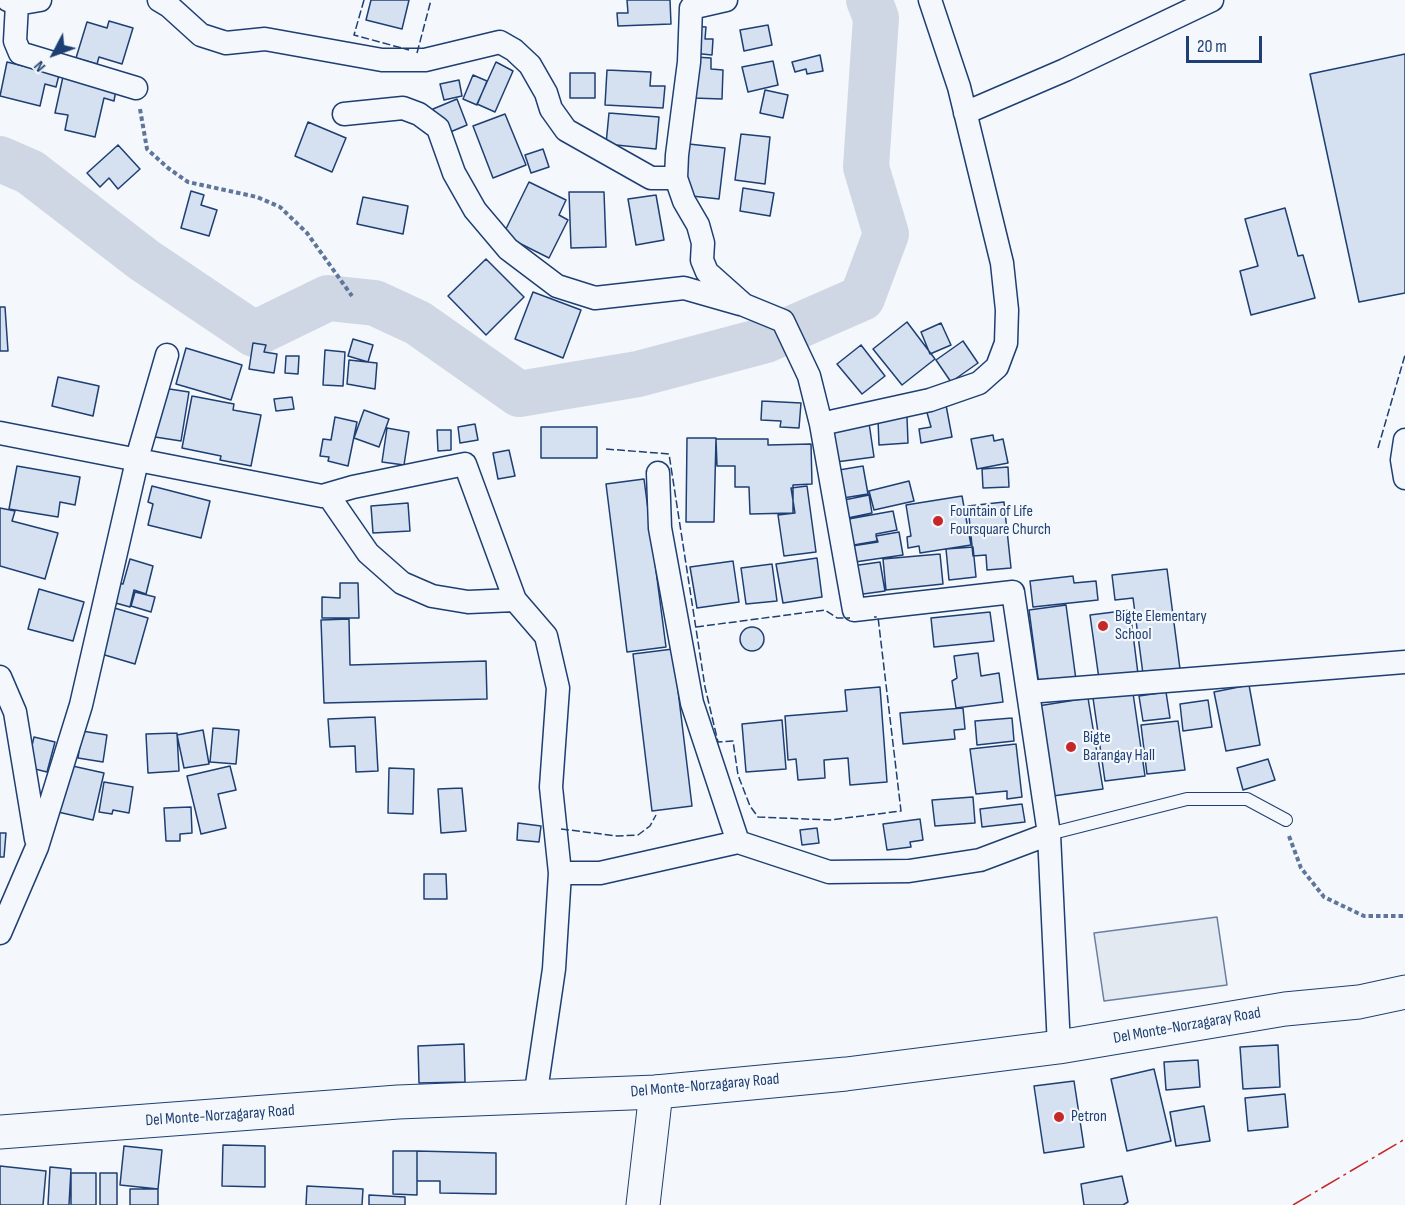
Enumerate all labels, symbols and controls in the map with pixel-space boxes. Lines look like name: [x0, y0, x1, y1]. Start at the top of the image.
north arrow: [24, 24, 84, 84]
scale bar: [1189, 24, 1266, 62]
text: 20 m: [1197, 36, 1227, 57]
text: N: [30, 57, 50, 76]
place label: Fountain of Life Foursquare Church: [950, 502, 1051, 540]
marker: Fountain of Life Foursquare Church: [931, 514, 945, 528]
place label: Bigte Elementary School: [1115, 607, 1207, 645]
marker: Bigte Elementary School: [1096, 619, 1110, 633]
place label: Bigte Barangay Hall: [1083, 728, 1155, 766]
marker: Bigte Barangay Hall: [1064, 740, 1078, 754]
street label: Del Monte-Norzagaray Road: [1112, 1004, 1262, 1048]
street label: Del Monte-Norzagaray Road: [630, 1070, 780, 1102]
street label: Del Monte-Norzagaray Road: [145, 1101, 295, 1131]
place label: Petron: [1071, 1107, 1107, 1127]
marker: Petron: [1052, 1110, 1066, 1124]

